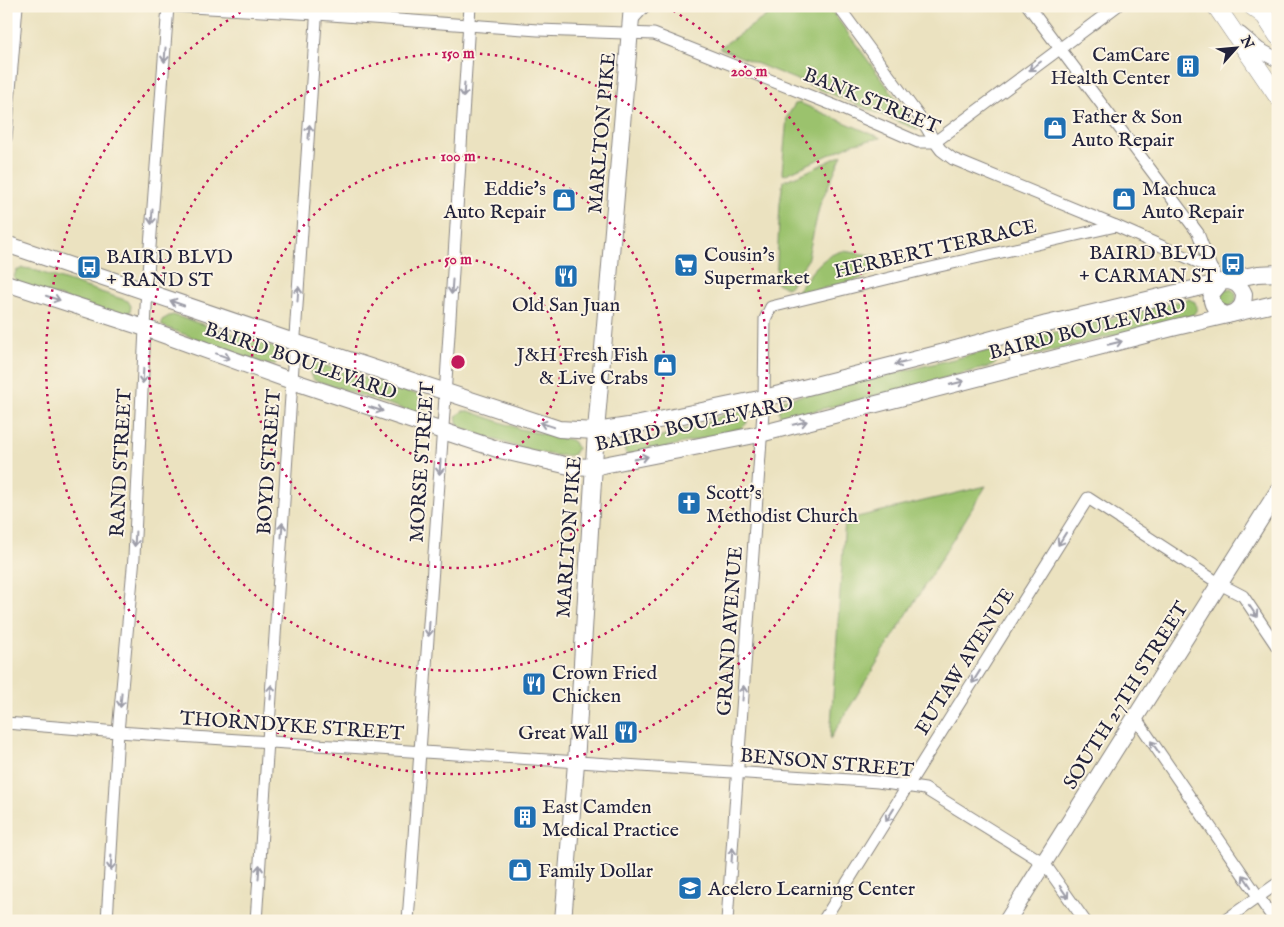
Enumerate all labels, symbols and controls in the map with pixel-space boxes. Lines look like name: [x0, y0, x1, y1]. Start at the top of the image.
north arrow: [1212, 22, 1262, 72]
text: N: [1235, 32, 1257, 52]
place label: CamCare Health Center: [1050, 43, 1171, 91]
text: 150 m: [441, 44, 475, 63]
one-way arrow: [160, 47, 169, 63]
street label: MARLTON PIKE: [583, 51, 622, 215]
building icon: CamCare Health Center: [1175, 53, 1201, 79]
one-way arrow: [1028, 61, 1042, 71]
text: 200 m: [731, 62, 768, 81]
street label: BANK STREET: [799, 63, 944, 140]
one-way arrow: [460, 82, 469, 98]
place label: Father & Son Auto Repair: [1071, 105, 1183, 153]
shop icon: Father & Son Auto Repair: [1042, 115, 1068, 141]
one-way arrow: [304, 124, 313, 140]
text: 100 m: [440, 147, 476, 166]
place label: Eddie's Auto Repair: [443, 177, 547, 225]
place label: Machuca Auto Repair: [1141, 177, 1245, 225]
shop icon: Machuca Auto Repair: [1111, 186, 1137, 212]
shop icon: Eddie's Auto Repair: [551, 187, 577, 213]
one-way arrow: [148, 209, 157, 225]
street label: HERBERT TERRACE: [832, 214, 1039, 285]
place label: BAIRD BLVD + CARMAN ST: [1079, 241, 1216, 289]
place label: Cousin's Supermarket: [704, 243, 810, 291]
place label: BAIRD BLVD + RAND ST: [106, 245, 233, 293]
text: 50 m: [444, 250, 472, 269]
bus stop icon: BAIRD BLVD + CARMAN ST: [1220, 251, 1246, 277]
supermarket icon: Cousin's Supermarket: [673, 252, 699, 278]
bus stop icon: BAIRD BLVD + RAND ST: [76, 254, 102, 280]
restaurant icon: Old San Juan: [553, 263, 579, 289]
one-way arrow: [447, 279, 456, 295]
one-way arrow: [293, 286, 302, 302]
one-way arrow: [44, 293, 60, 303]
place label: Old San Juan: [512, 293, 620, 318]
street label: BAIRD BOULEVARD: [986, 293, 1188, 366]
one-way arrow: [170, 298, 185, 307]
street label: BAIRD BOULEVARD: [201, 317, 400, 406]
one-way arrow: [1106, 337, 1122, 347]
place label: J&H Fresh Fish & Live Crabs: [515, 343, 648, 391]
one-way arrow: [215, 352, 230, 361]
shop icon: J&H Fresh Fish & Live Crabs: [652, 352, 678, 378]
centre of rings: [449, 353, 467, 371]
one-way arrow: [895, 359, 911, 368]
one-way arrow: [138, 368, 147, 384]
one-way arrow: [949, 378, 965, 387]
street label: MORSE STREET: [404, 381, 441, 543]
street label: RAND STREET: [105, 388, 138, 538]
street label: BOYD STREET: [252, 388, 287, 536]
street label: BAIRD BOULEVARD: [593, 391, 796, 458]
one-way arrow: [368, 405, 384, 414]
one-way arrow: [791, 418, 807, 428]
one-way arrow: [540, 420, 556, 429]
one-way arrow: [633, 453, 649, 463]
street label: MARLTON PIKE: [551, 455, 588, 619]
one-way arrow: [436, 458, 445, 474]
place label: Scott's Methodist Church: [706, 481, 858, 529]
church icon: Scott's Methodist Church: [676, 490, 702, 516]
one-way arrow: [277, 523, 286, 539]
one-way arrow: [130, 530, 139, 546]
one-way arrow: [1056, 532, 1066, 546]
street label: GRAND AVENUE: [712, 545, 749, 717]
street label: EUTAW AVENUE: [910, 584, 1021, 740]
street label: SOUTH 27TH STREET: [1058, 597, 1195, 794]
one-way arrow: [1248, 604, 1258, 618]
one-way arrow: [425, 620, 434, 636]
place label: Crown Fried Chicken: [552, 661, 658, 709]
one-way arrow: [971, 670, 981, 684]
restaurant icon: Crown Fried Chicken: [521, 671, 547, 697]
one-way arrow: [267, 685, 276, 701]
one-way arrow: [739, 685, 748, 701]
one-way arrow: [116, 692, 126, 708]
street label: THORNDYKE STREET: [179, 706, 405, 747]
restaurant icon: Great Wall: [613, 719, 639, 745]
place label: Great Wall: [518, 721, 609, 746]
one-way arrow: [1150, 740, 1160, 754]
street label: BENSON STREET: [739, 743, 915, 784]
place label: East Camden Medical Practice: [542, 795, 679, 843]
building icon: East Camden Medical Practice: [512, 804, 538, 830]
one-way arrow: [885, 808, 895, 822]
one-way arrow: [727, 847, 737, 863]
one-way arrow: [106, 854, 115, 870]
shop icon: Family Dollar: [507, 857, 533, 883]
place label: Family Dollar: [538, 859, 654, 884]
one-way arrow: [255, 864, 264, 880]
one-way arrow: [1242, 874, 1252, 888]
school or university icon: Acelero Learning Center: [677, 875, 703, 901]
place label: Acelero Learning Center: [707, 877, 916, 902]
one-way arrow: [1059, 885, 1069, 899]

